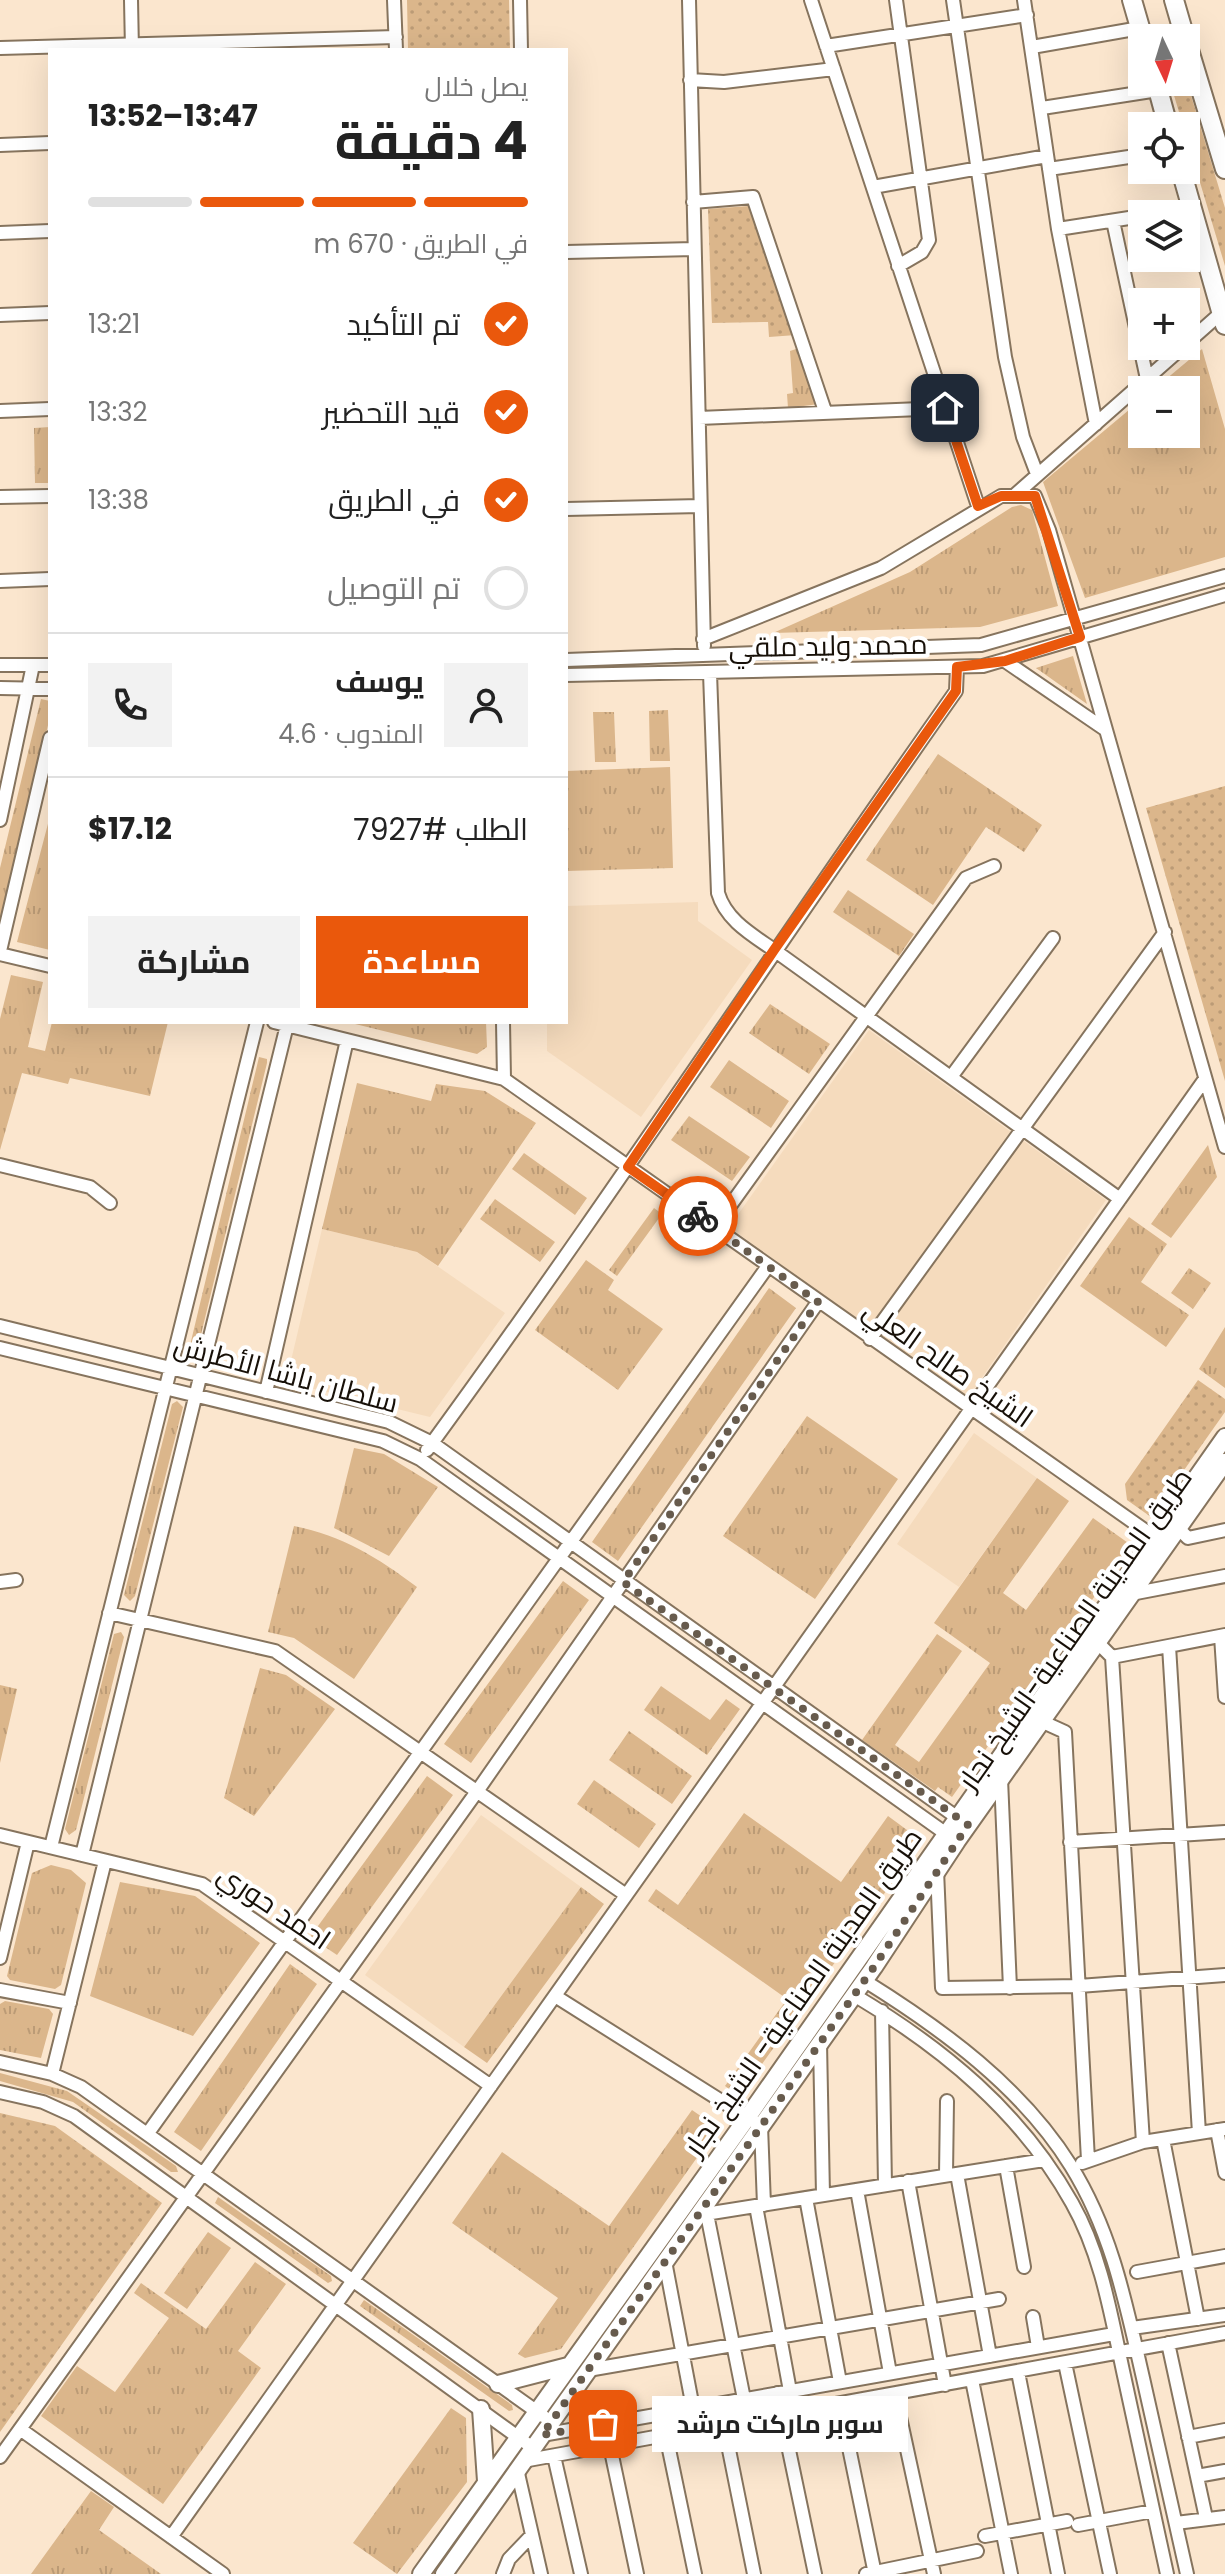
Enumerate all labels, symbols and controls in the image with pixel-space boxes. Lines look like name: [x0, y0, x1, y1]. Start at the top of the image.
north arrow: [1128, 24, 1200, 96]
map controls: [1128, 24, 1200, 448]
text: يصل خلال: [425, 69, 528, 105]
text: 13:47–13:52: [88, 94, 258, 137]
text: 4 دقيقة: [335, 104, 528, 177]
button: locate: [1128, 112, 1200, 184]
button: layers: [1128, 200, 1200, 272]
text: في الطريق · 670 m: [314, 226, 528, 262]
button: +: [1128, 288, 1200, 360]
icon: check: [484, 302, 528, 346]
text: تم التأكيد: [347, 303, 460, 346]
text: 13:21: [88, 306, 140, 342]
pin: [911, 374, 979, 442]
button: −: [1128, 376, 1200, 448]
icon: home: [923, 386, 967, 430]
icon: check: [484, 390, 528, 434]
text: قيد التحضير: [322, 391, 460, 434]
text: 13:32: [88, 394, 147, 430]
icon: check: [484, 478, 528, 522]
text: في الطريق: [328, 479, 460, 522]
text: 13:38: [88, 482, 149, 518]
text: تم التوصيل: [327, 567, 460, 610]
street label: محمد وليد ملقي: [728, 625, 928, 669]
text: يوسف: [335, 660, 424, 703]
button: phone: [88, 663, 172, 747]
button: person: [444, 663, 528, 747]
text: المندوب · 4.6: [278, 716, 424, 752]
text: $17.12: [88, 807, 172, 850]
text: الطلب #7927: [353, 808, 528, 851]
button: مشاركة: [88, 916, 300, 1008]
button: مساعدة: [316, 916, 528, 1008]
courier: [658, 1176, 738, 1256]
icon: bike: [676, 1194, 720, 1238]
street label: الشيخ صالح العلي: [854, 1291, 1041, 1439]
street label: سلطان باشا الأطرش: [170, 1325, 402, 1423]
street label: طريق المدينة الصناعية-الشيخ نجار: [948, 1460, 1201, 1799]
street label: طريق المدينة الصناعية- الشيخ نجار: [673, 1820, 931, 2165]
street label: احمد حوري: [209, 1855, 338, 1961]
pin: [569, 2390, 637, 2458]
callout: سوبر ماركت مرشد: [651, 2396, 907, 2452]
icon: bag: [581, 2402, 625, 2446]
text: سوبر ماركت مرشد: [676, 2406, 884, 2442]

